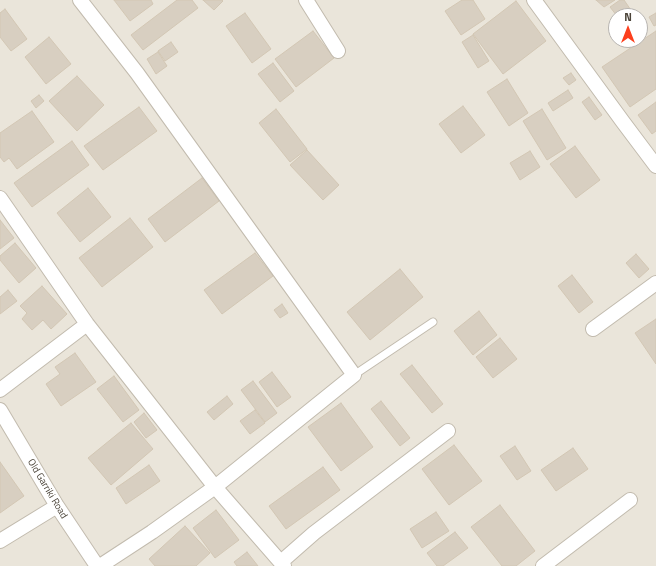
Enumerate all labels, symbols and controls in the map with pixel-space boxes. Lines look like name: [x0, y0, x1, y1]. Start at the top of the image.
north arrow: [608, 8, 648, 48]
text: N: [624, 9, 632, 25]
street label: Old Garriki Road: [24, 457, 70, 521]

